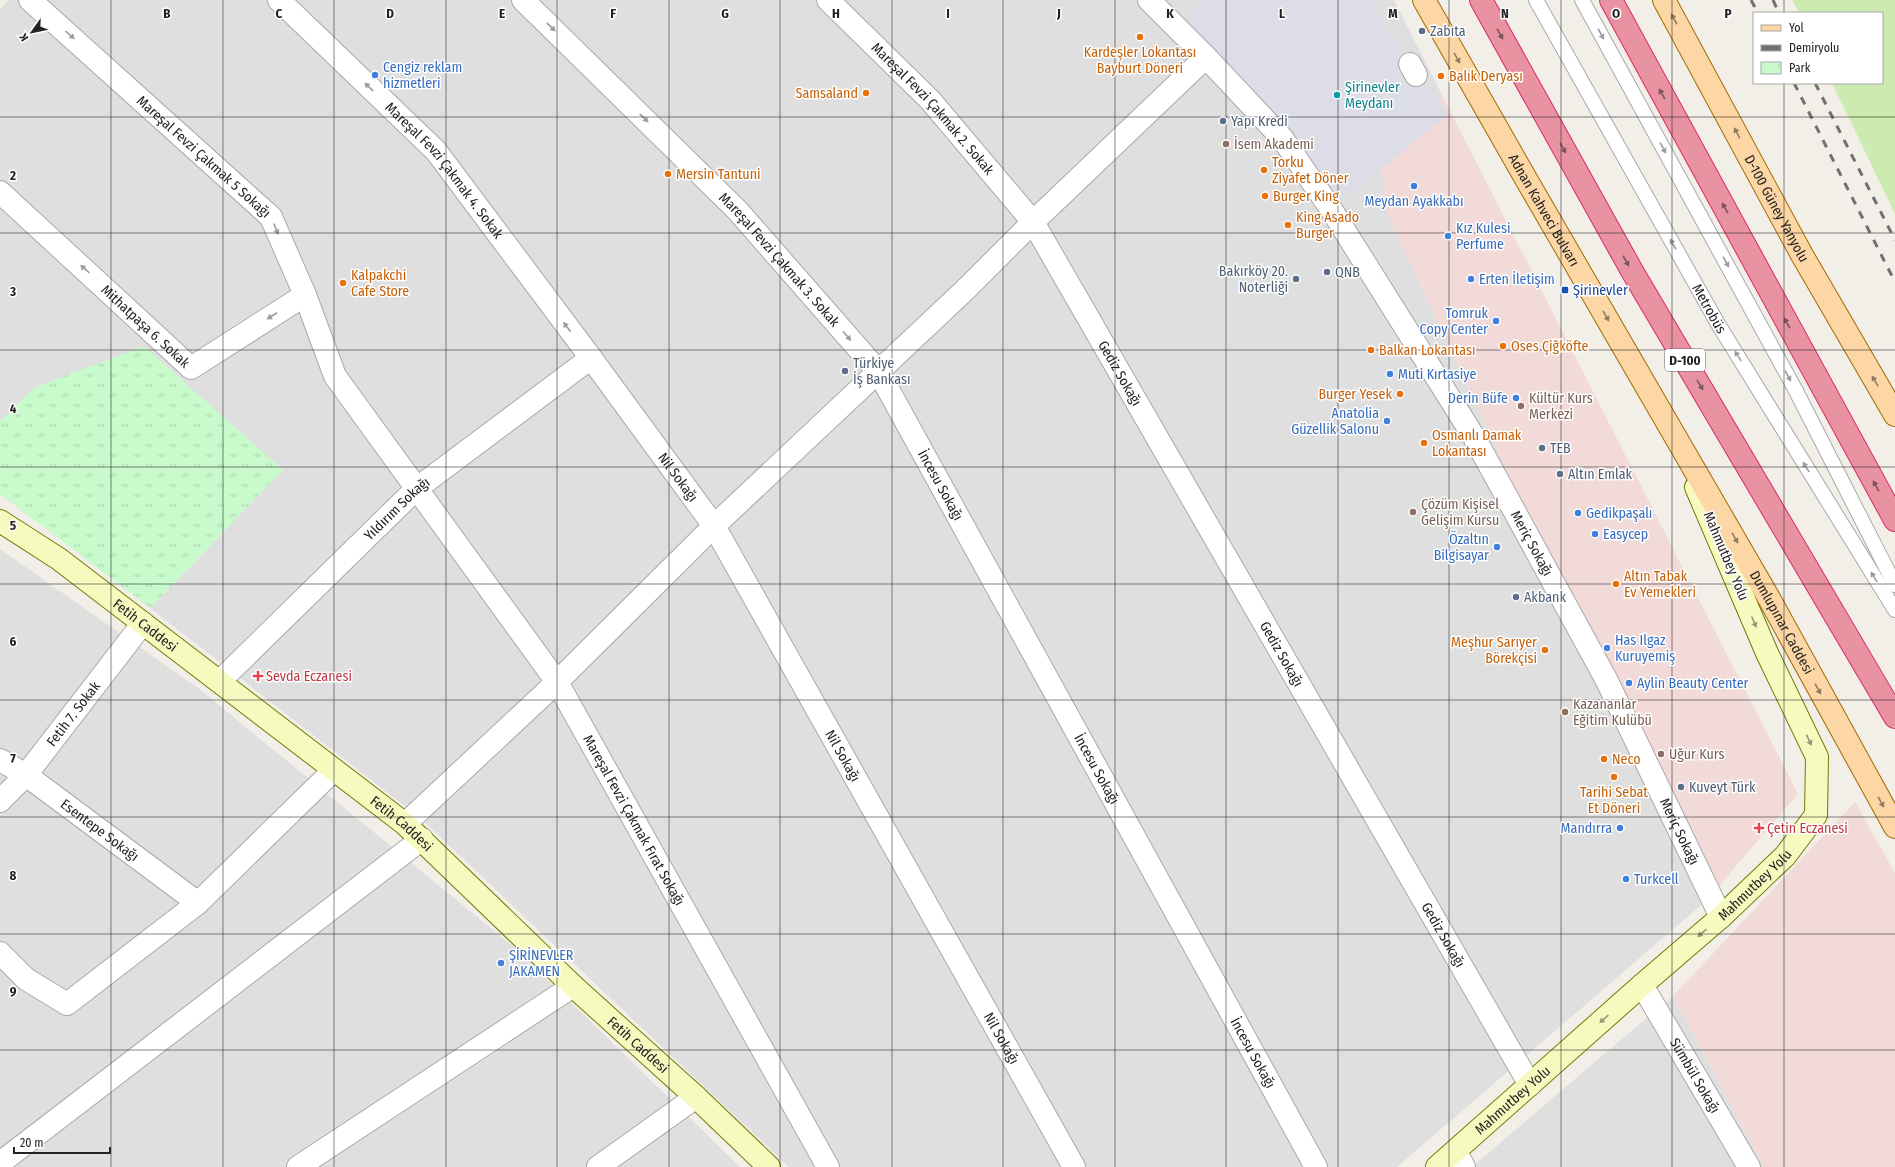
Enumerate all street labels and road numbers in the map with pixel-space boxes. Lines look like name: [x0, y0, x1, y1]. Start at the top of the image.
street label: Mareşal Fevzi Çakmak 2. Sokak: [868, 39, 998, 178]
street label: Mareşal Fevzi Çakmak 5 Sokağı: [134, 92, 274, 221]
street label: Mareşal Fevzi Çakmak 4. Sokak: [382, 99, 507, 242]
street label: Adnan Kahveci Bulvarı: [1505, 151, 1583, 269]
street label: D-100 Güney Yanyolu: [1741, 152, 1813, 265]
street label: Mareşal Fevzi Çakmak 3. Sokak: [716, 189, 844, 330]
street label: Mithatpaşa 6. Sokak: [98, 281, 194, 371]
street label: Metrobüs: [1689, 281, 1730, 337]
street label: Gediz Sokağı: [1095, 338, 1145, 409]
road number: D-100: [1665, 349, 1705, 371]
street label: İncesu Sokağı: [915, 447, 967, 523]
street label: Nil Sokağı: [655, 449, 702, 505]
street label: Yıldırım Sokağı: [360, 473, 433, 544]
street label: Meriç Sokağı: [1507, 507, 1557, 579]
street label: Mahmutbey Yolu: [1700, 509, 1752, 603]
street label: Dumlupınar Caddesi: [1746, 567, 1818, 677]
street label: Fetih Caddesi: [110, 595, 181, 655]
street label: Gediz Sokağı: [1256, 618, 1307, 690]
street label: Fetih 7. Sokak: [43, 678, 104, 750]
street label: Nil Sokağı: [822, 727, 864, 784]
street label: İncesu Sokağı: [1071, 731, 1123, 807]
street label: Mareşal Fevzi Çakmak Fırat Sokağı: [580, 732, 689, 908]
street label: Fetih Caddesi: [367, 792, 436, 855]
street label: Esentepe Sokağı: [57, 795, 142, 865]
street label: Meriç Sokağı: [1656, 795, 1703, 868]
street label: Mahmutbey Yolu: [1714, 846, 1795, 924]
street label: Gediz Sokağı: [1418, 899, 1469, 970]
street label: Nil Sokağı: [980, 1009, 1023, 1067]
street label: Fetih Caddesi: [604, 1013, 672, 1077]
street label: İncesu Sokağı: [1227, 1015, 1279, 1091]
street label: Sümbül Sokağı: [1667, 1035, 1724, 1116]
street label: Mahmutbey Yolu: [1471, 1062, 1554, 1138]

